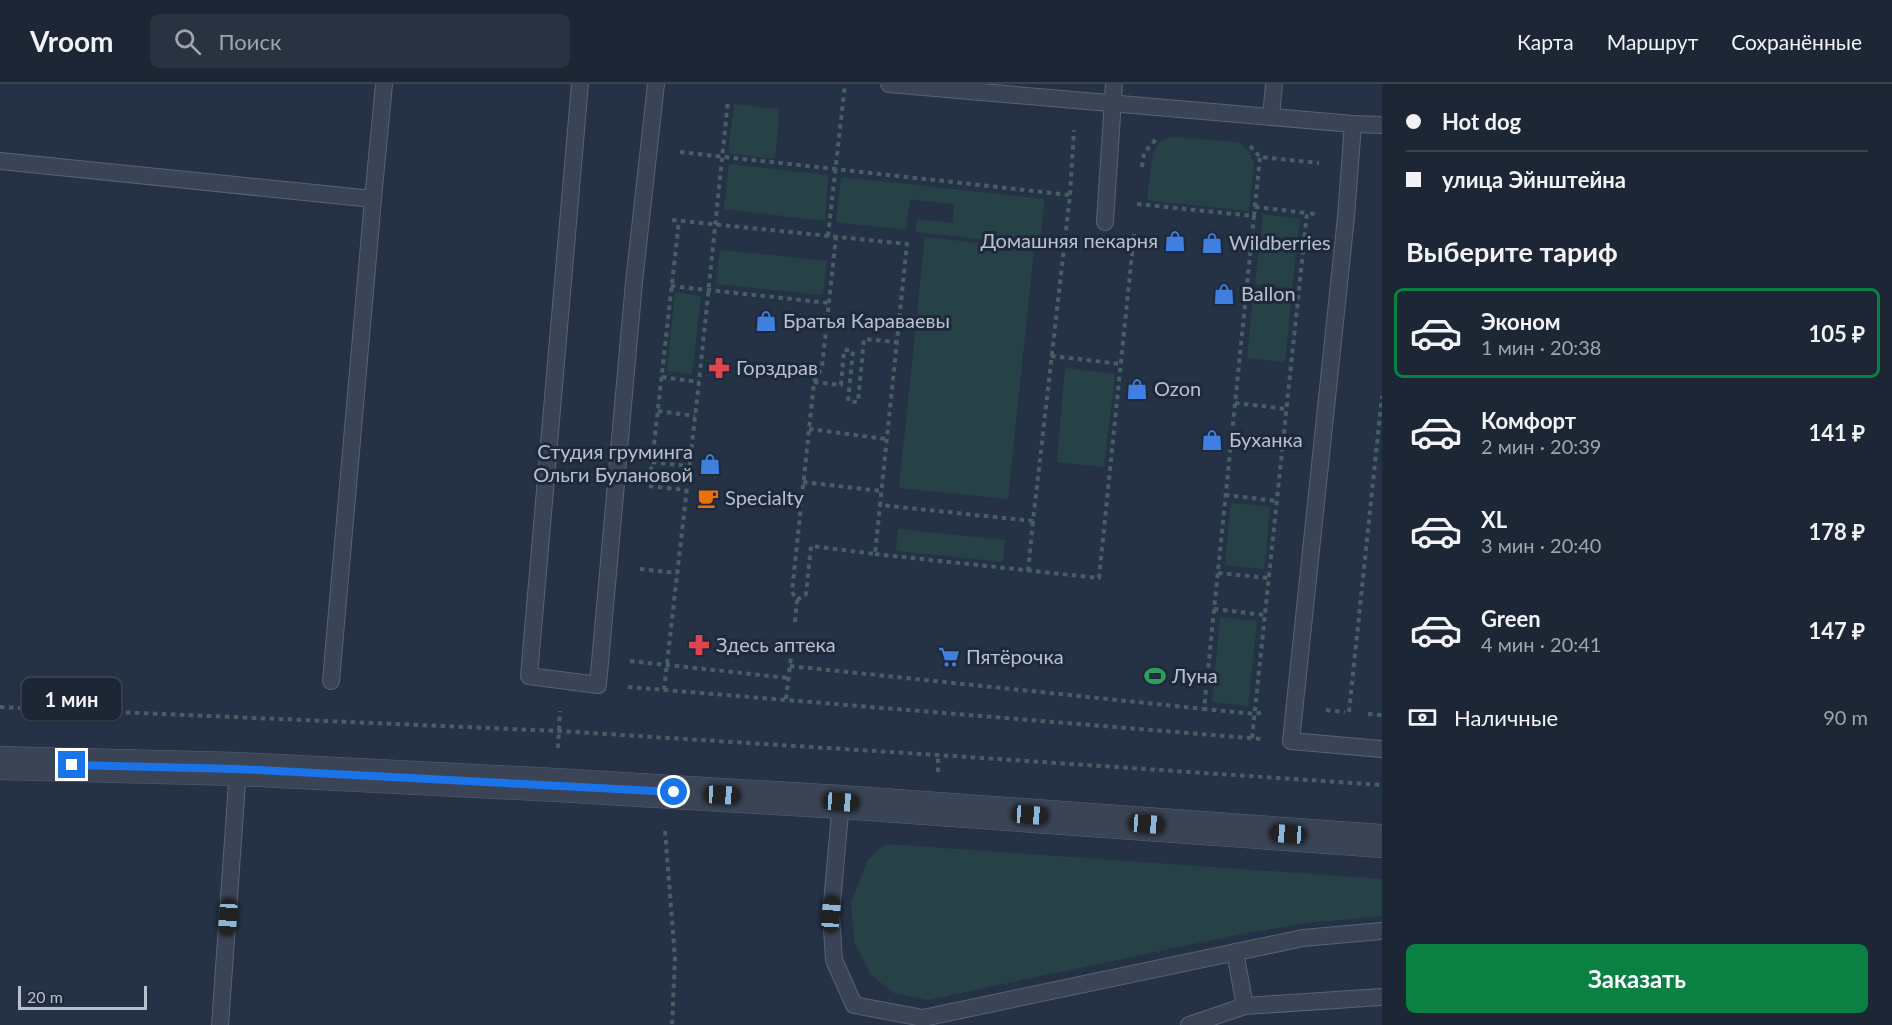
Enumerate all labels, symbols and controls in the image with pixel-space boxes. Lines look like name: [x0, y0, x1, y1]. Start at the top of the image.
search box: [150, 14, 570, 68]
text: Vroom: [30, 24, 114, 58]
icon: search: [171, 25, 204, 58]
text: Поиск: [219, 28, 281, 55]
text: Карта: [1517, 29, 1574, 54]
text: Маршрут: [1607, 29, 1698, 54]
text: Сохранённые: [1731, 29, 1862, 54]
text: Hot dog: [1442, 108, 1521, 135]
text: улица Эйнштейна: [1442, 166, 1626, 193]
place label: Домашняя пекарня: [981, 228, 1158, 252]
shop icon: Домашняя пекарня: [1163, 229, 1187, 253]
place label: Wildberries: [1229, 230, 1331, 254]
shop icon: Wildberries: [1200, 231, 1224, 255]
text: Выберите тариф: [1406, 235, 1618, 268]
place label: Ballon: [1241, 281, 1296, 305]
shop icon: Ballon: [1212, 282, 1236, 306]
icon: car: [1409, 306, 1463, 360]
place label: Братья Караваевы: [783, 308, 950, 332]
text: Эконом: [1481, 308, 1561, 335]
shop icon: Братья Караваевы: [754, 309, 778, 333]
text: 105 ₽: [1809, 320, 1865, 347]
text: 1 мин · 20:38: [1481, 335, 1601, 359]
place label: Горздрав: [736, 355, 818, 379]
pharmacy icon: Горздрав: [707, 356, 731, 380]
place label: Ozon: [1154, 376, 1201, 400]
shop icon: Ozon: [1125, 377, 1149, 401]
icon: car: [1409, 405, 1463, 459]
text: Комфорт: [1481, 407, 1576, 434]
text: 141 ₽: [1809, 419, 1865, 446]
place label: Буханка: [1229, 427, 1303, 451]
shop icon: Буханка: [1200, 428, 1224, 452]
text: 2 мин · 20:39: [1481, 434, 1601, 458]
place label: Студия груминга Ольги Булановой: [533, 439, 693, 486]
shop icon: Студия груминга Ольги Булановой: [698, 452, 722, 476]
place label: Specialty: [725, 485, 805, 509]
cafe icon: Specialty: [696, 486, 720, 510]
icon: car: [1409, 504, 1463, 558]
text: XL: [1481, 506, 1507, 533]
text: 178 ₽: [1809, 518, 1865, 545]
text: 3 мин · 20:40: [1481, 533, 1601, 557]
icon: car: [1409, 603, 1463, 657]
text: Green: [1481, 605, 1541, 632]
text: 147 ₽: [1809, 617, 1865, 644]
place label: Здесь аптека: [716, 632, 836, 656]
text: 4 мин · 20:41: [1481, 632, 1601, 656]
pharmacy icon: Здесь аптека: [687, 633, 711, 657]
place label: Пятёрочка: [966, 644, 1064, 668]
supermarket icon: Пятёрочка: [937, 645, 961, 669]
place label: Луна: [1171, 663, 1218, 687]
sports icon: Луна: [1143, 664, 1167, 688]
callout: 1 мин: [22, 678, 122, 720]
text: 1 мин: [45, 687, 98, 711]
icon: cash: [1406, 701, 1439, 734]
text: Наличные: [1454, 704, 1558, 731]
text: 90 m: [1823, 705, 1868, 729]
route end: [58, 751, 85, 778]
route start: [660, 778, 687, 805]
car: [704, 785, 740, 805]
car: [822, 792, 860, 812]
car: [1011, 805, 1049, 825]
car: [1128, 814, 1166, 834]
car: [1269, 824, 1307, 844]
car: [821, 895, 841, 933]
car: [218, 898, 238, 936]
button: Заказать: [1406, 944, 1868, 1013]
scale bar: [18, 983, 147, 1010]
text: 20 m: [27, 987, 63, 1006]

